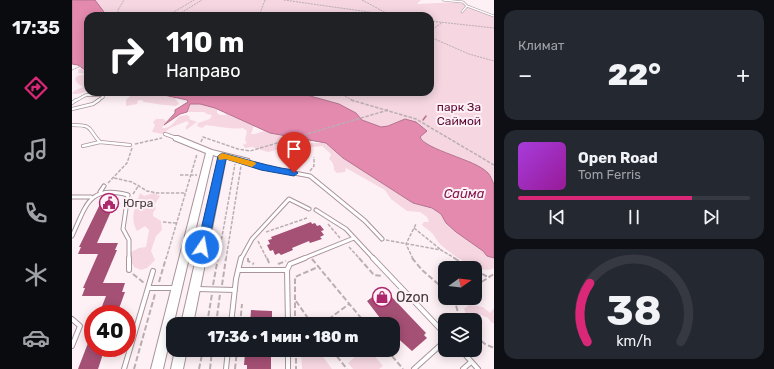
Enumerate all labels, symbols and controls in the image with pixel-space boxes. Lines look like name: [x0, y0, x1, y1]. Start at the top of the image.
text: 17:35: [12, 17, 60, 39]
text: 110 m: [166, 26, 244, 59]
icon: right: [100, 28, 152, 80]
text: Климат: [518, 38, 564, 53]
text: 22°: [608, 57, 661, 93]
text: Направо: [166, 60, 241, 82]
text: −: [518, 62, 532, 89]
text: +: [736, 62, 750, 89]
icon: directions: [22, 74, 50, 102]
park label: парк За Саймой: [437, 100, 481, 128]
pin: [277, 132, 311, 173]
icon: music: [22, 136, 50, 164]
icon: arrive: [283, 138, 305, 160]
text: Open Road: [578, 149, 658, 167]
text: Tom Ferris: [578, 167, 641, 182]
water label: Сайма: [444, 186, 485, 201]
public building icon: Югра: [98, 192, 120, 214]
place label: Югра: [123, 196, 153, 210]
icon: phone: [22, 199, 50, 227]
icon: previous: [546, 206, 568, 228]
icon: pause: [623, 206, 645, 228]
icon: next: [700, 206, 722, 228]
position arrow: [181, 226, 223, 268]
icon: climate: [22, 261, 50, 289]
north arrow: [438, 261, 482, 305]
map controls: [438, 261, 482, 357]
shop icon: Ozon: [371, 286, 393, 308]
text: 38: [606, 286, 662, 335]
place label: Ozon: [396, 289, 429, 306]
speed limit sign: 40: [84, 305, 136, 357]
button: layers: [438, 313, 482, 357]
icon: car: [22, 324, 50, 352]
text: 17:36 · 1 мин · 180 m: [208, 328, 358, 346]
text: km/h: [616, 333, 652, 350]

